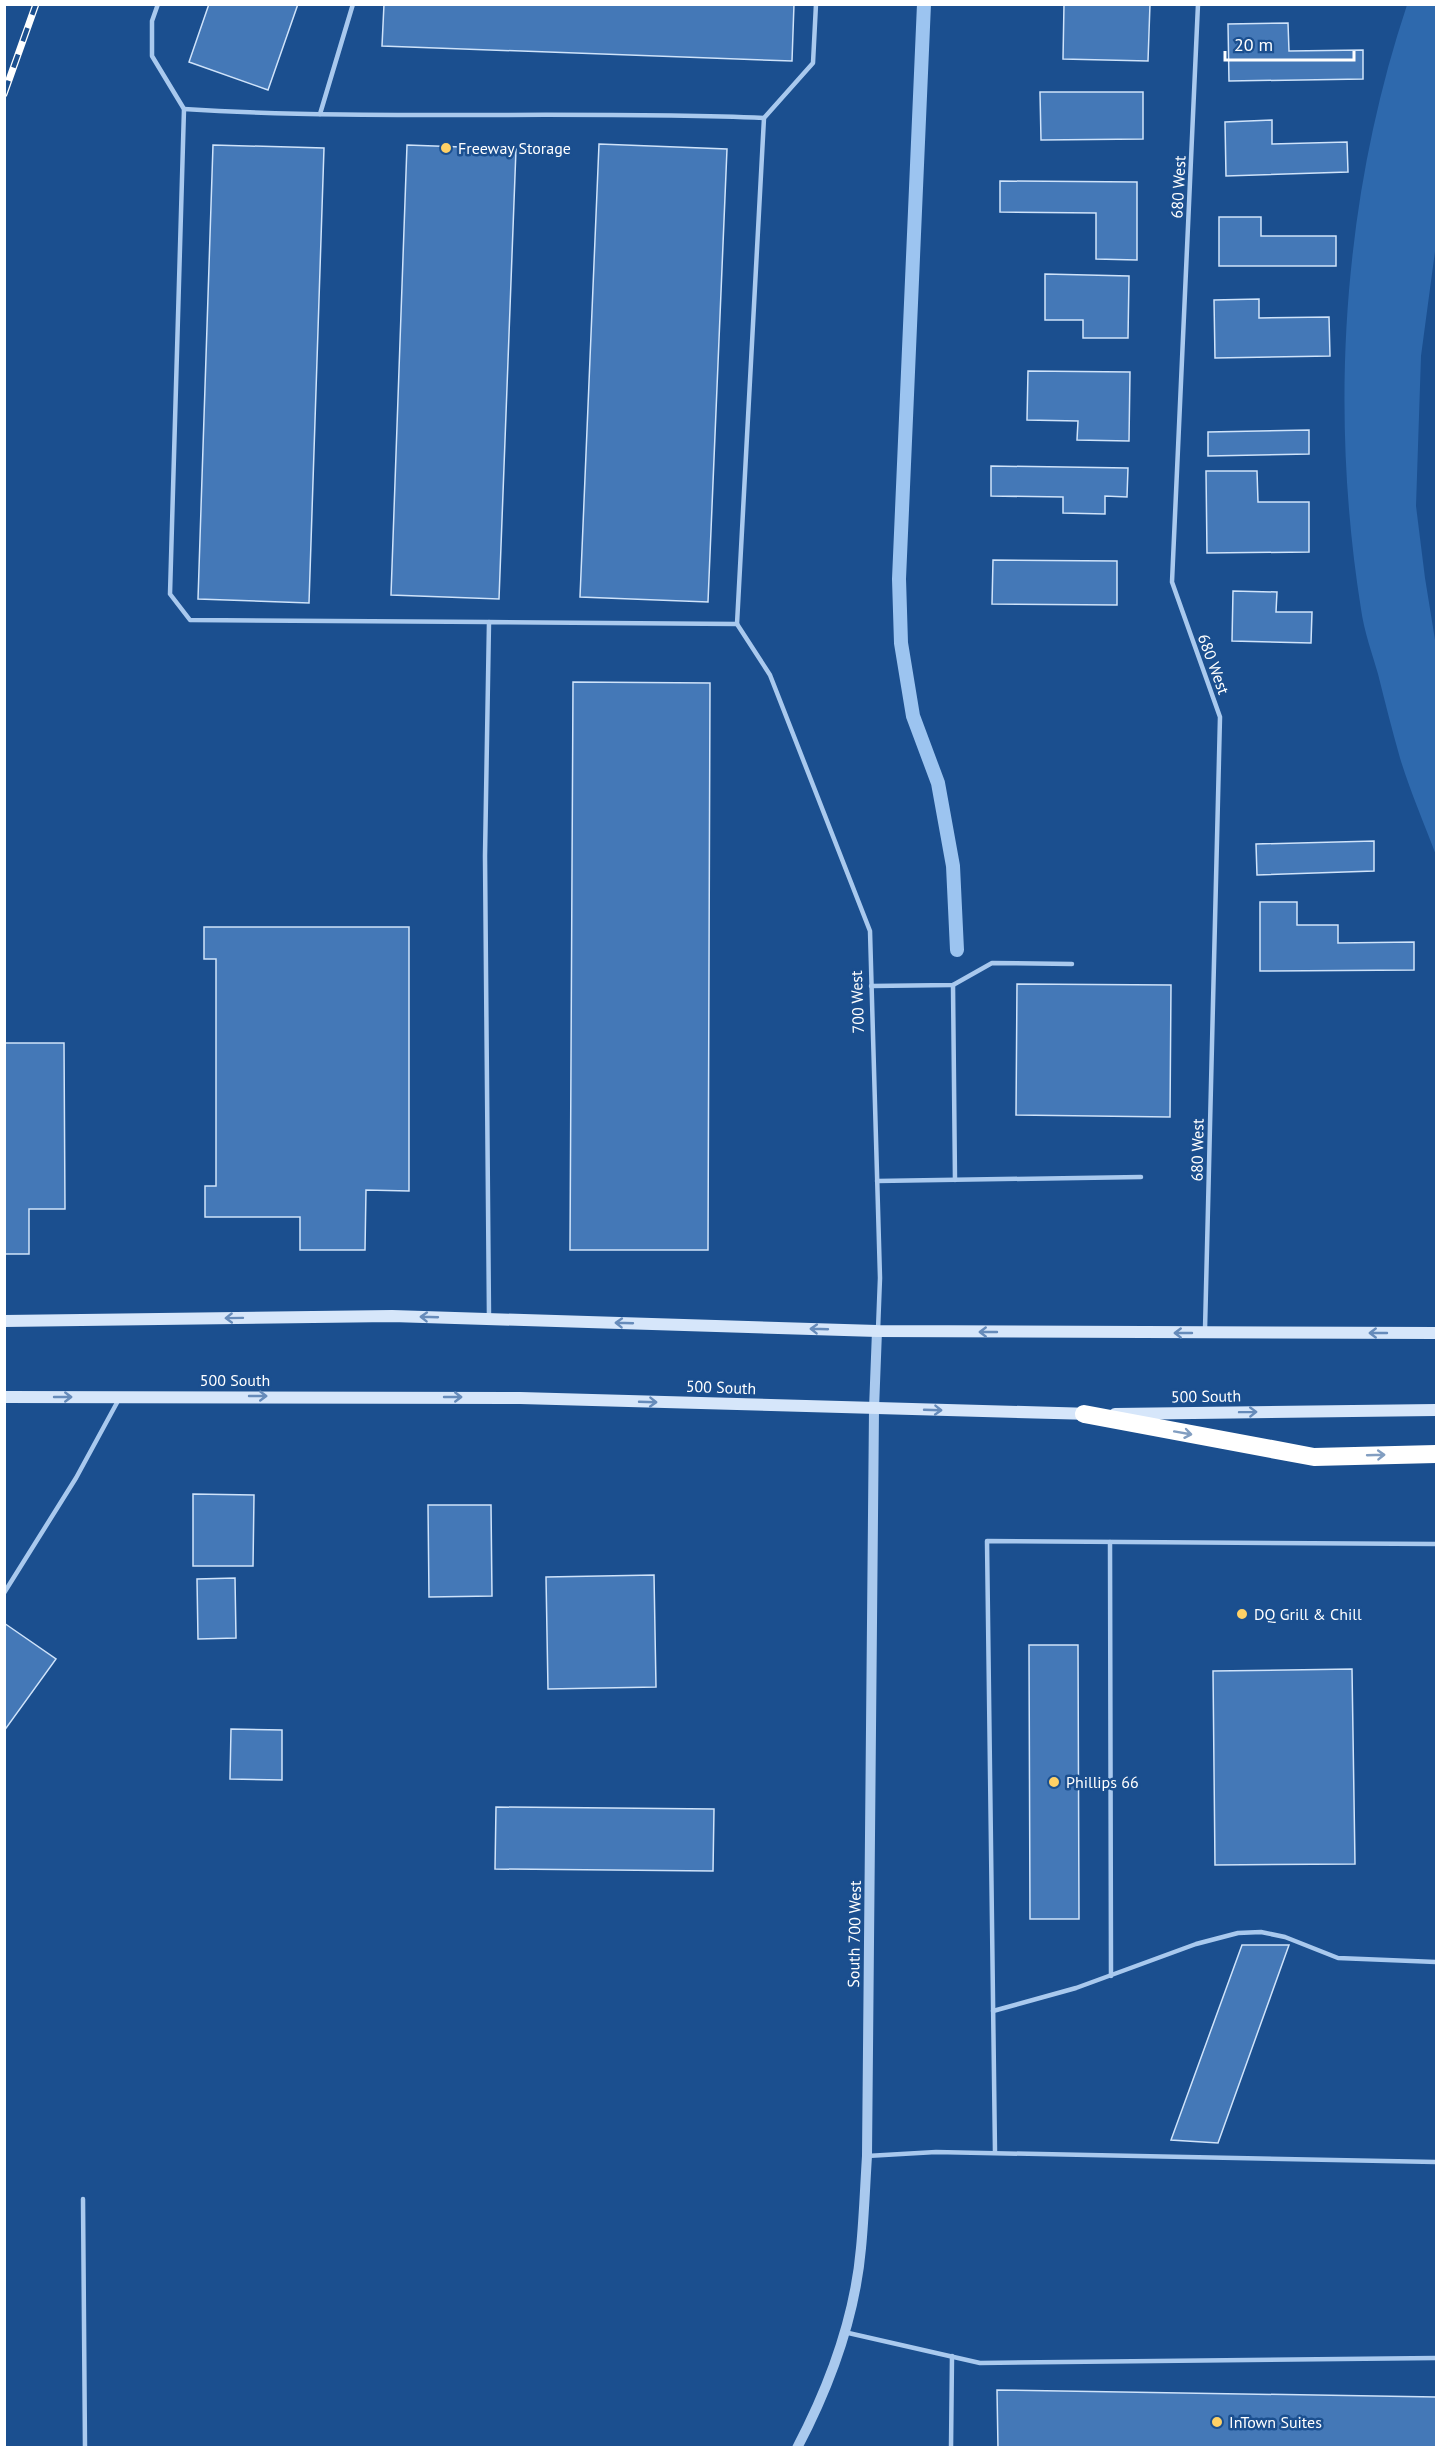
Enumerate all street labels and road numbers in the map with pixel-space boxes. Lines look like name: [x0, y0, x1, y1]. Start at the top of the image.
street label: 680 West: [1166, 154, 1190, 219]
street label: 680 West: [1194, 631, 1234, 698]
street label: 700 West: [846, 970, 868, 1034]
street label: 680 West: [1186, 1118, 1208, 1182]
street label: 500 South: [200, 1370, 270, 1390]
street label: 500 South: [686, 1376, 756, 1398]
street label: 500 South: [1171, 1385, 1241, 1407]
street label: South 700 West: [843, 1880, 865, 1988]

